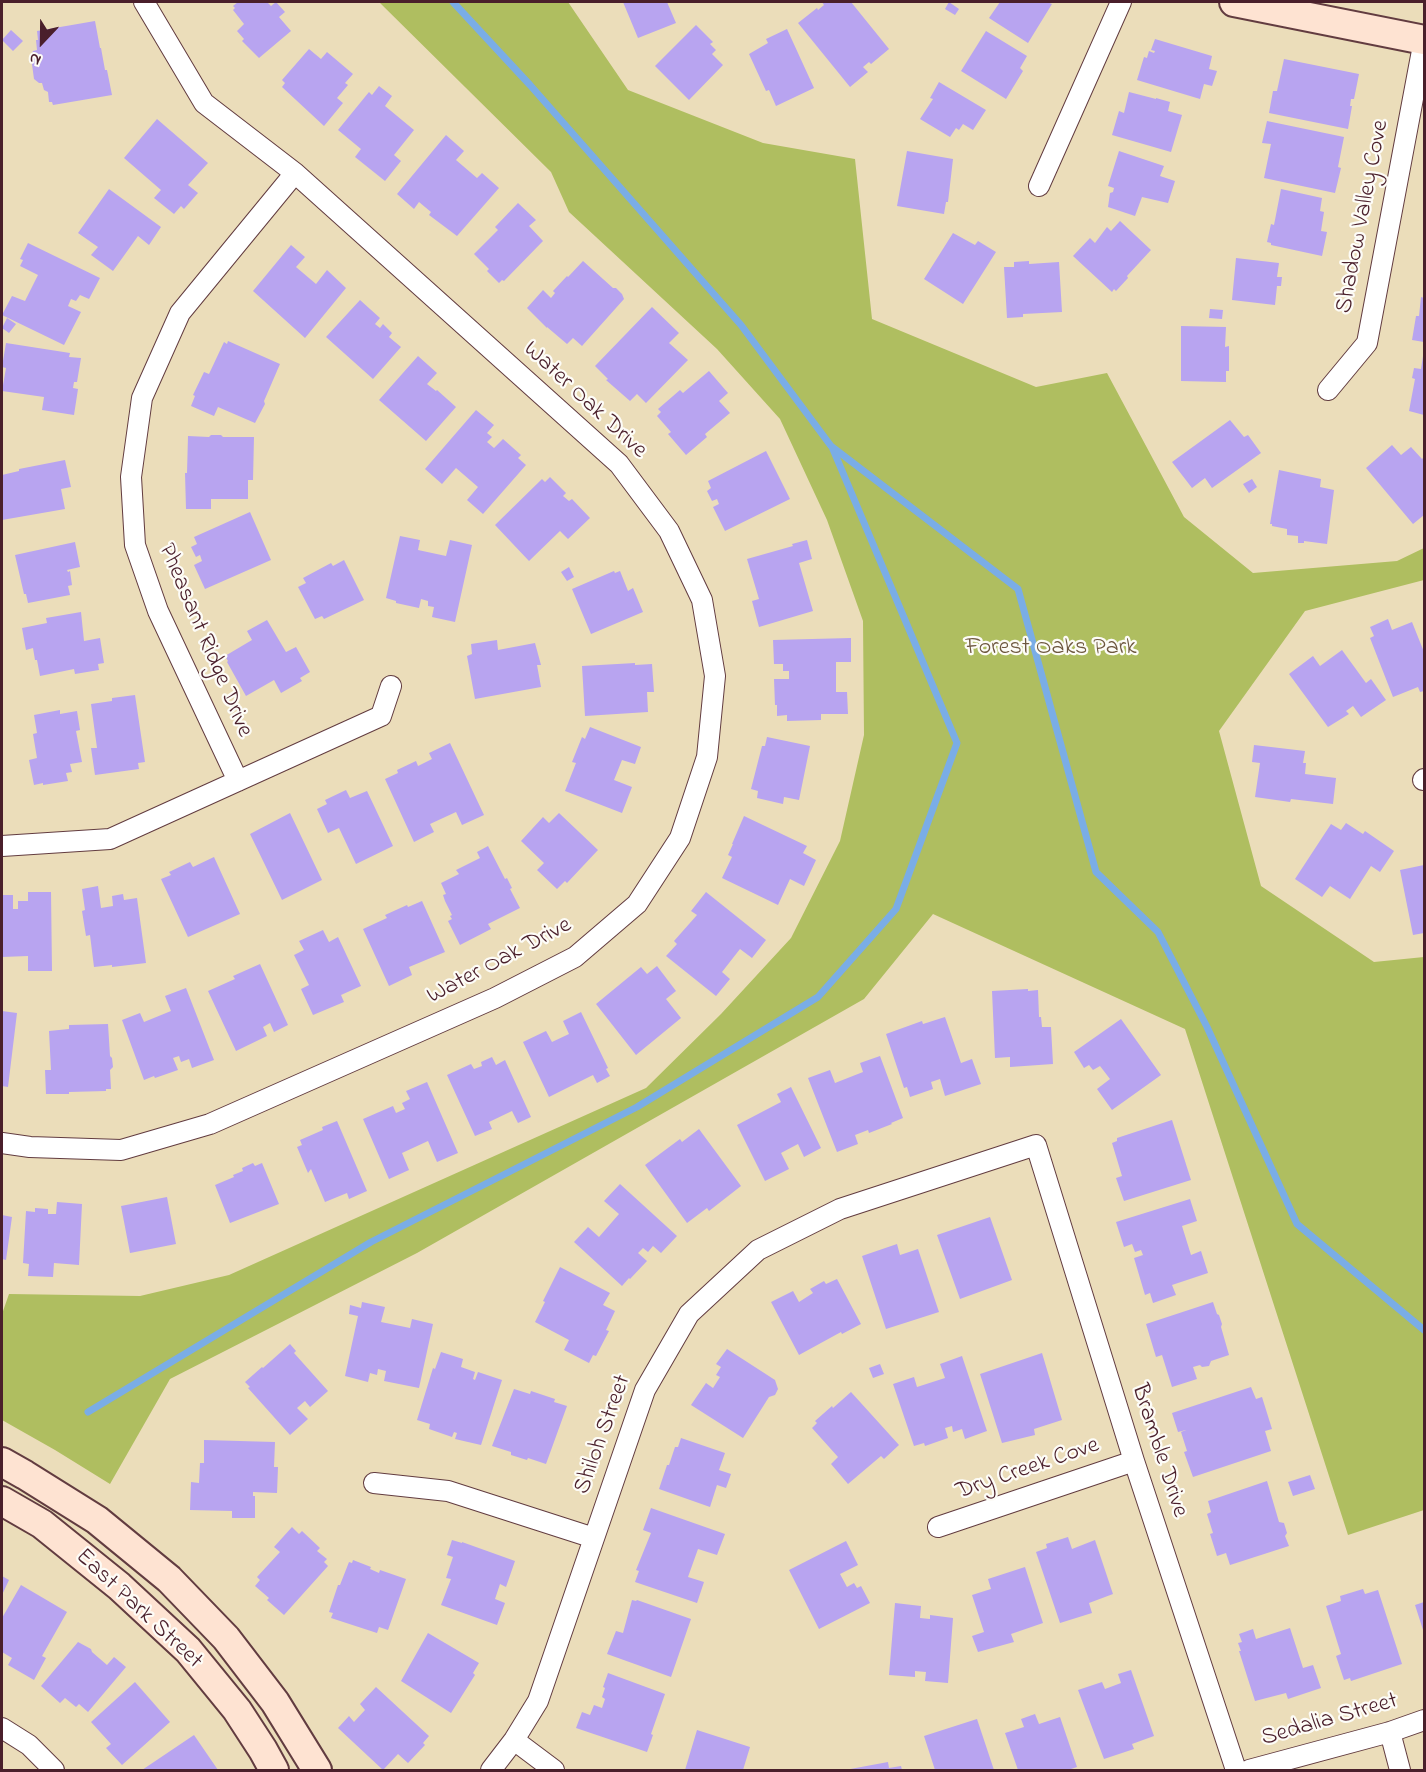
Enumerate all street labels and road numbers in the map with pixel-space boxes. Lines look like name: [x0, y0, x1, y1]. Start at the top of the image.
street label: Shadow Valley Cove: [1331, 118, 1397, 316]
street label: Water Oak Drive: [516, 336, 652, 466]
street label: Pheasant Ridge Drive: [150, 540, 258, 742]
street label: Water Oak Drive: [423, 912, 577, 1012]
street label: Shiloh Street: [569, 1371, 639, 1499]
street label: Bramble Drive: [1123, 1381, 1193, 1521]
street label: Dry Creek Cove: [953, 1432, 1103, 1508]
street label: East Park Street: [68, 1544, 208, 1676]
street label: Sedalia Street: [1259, 1688, 1401, 1754]

